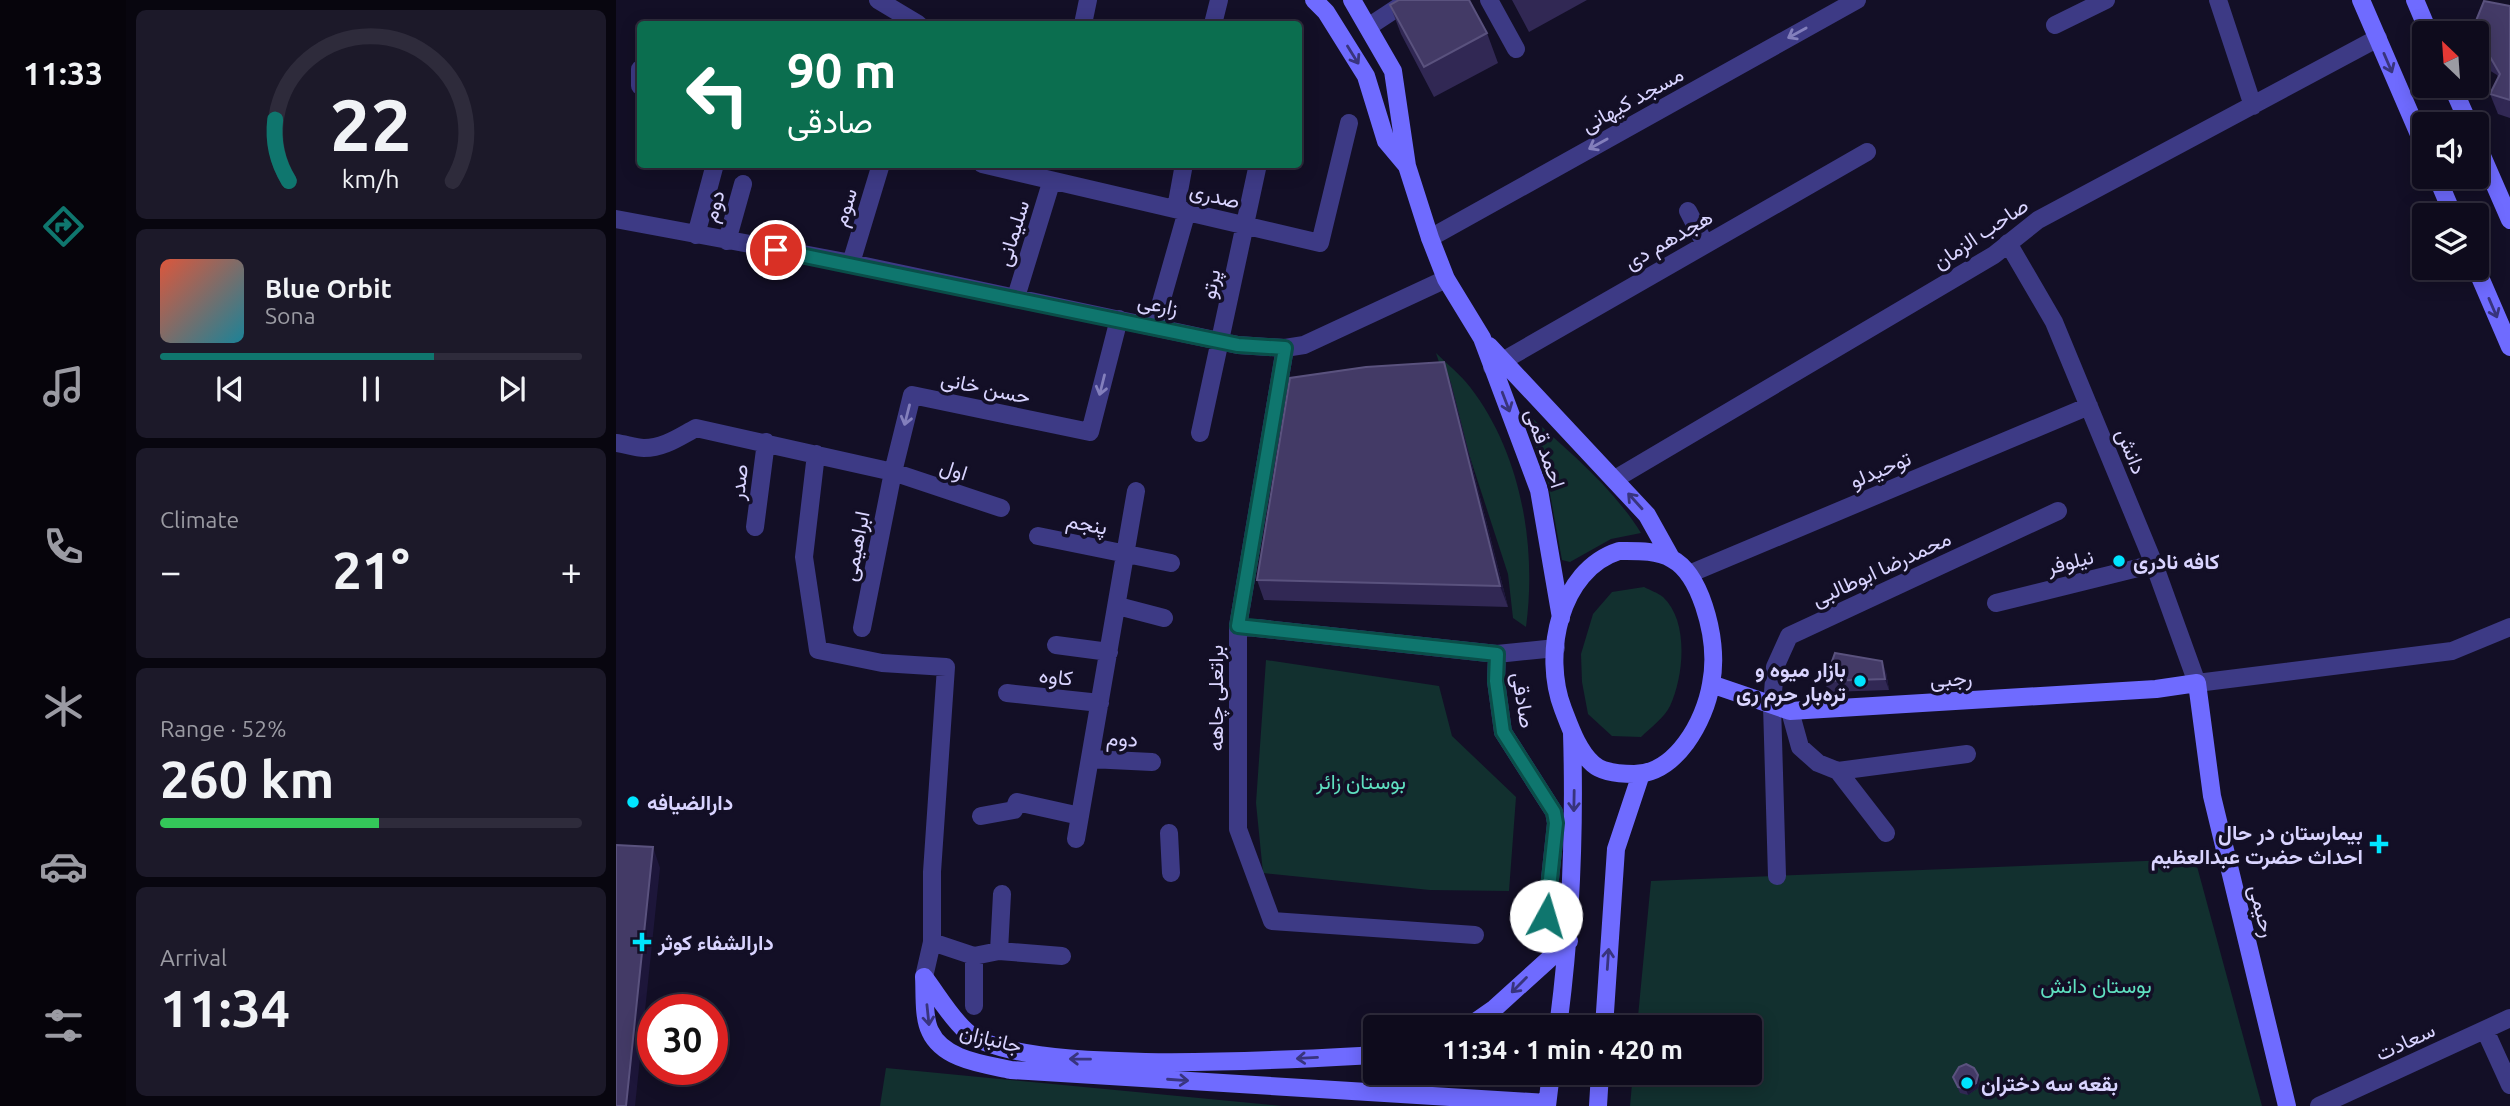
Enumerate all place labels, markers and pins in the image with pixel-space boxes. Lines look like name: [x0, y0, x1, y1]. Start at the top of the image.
pin: [746, 220, 806, 280]
place label: کافه نادری: [2133, 549, 2219, 575]
marker: کافه نادری: [2111, 553, 2127, 569]
place label: بازار میوه و تره‌بار حرم ری: [1736, 657, 1846, 708]
marker: بازار میوه و تره‌بار حرم ری: [1852, 673, 1868, 689]
place label: دارالضیافه: [647, 790, 733, 816]
marker: دارالضیافه: [625, 794, 641, 810]
place label: بیمارستان در حال احداث حضرت عبدالعظیم: [2151, 820, 2363, 871]
marker: بیمارستان در حال احداث حضرت عبدالعظیم: [2369, 834, 2389, 854]
place label: دارالشفاء کوثر: [657, 930, 774, 956]
marker: دارالشفاء کوثر: [632, 932, 652, 952]
place label: بقعه سه دختران: [1981, 1071, 2118, 1097]
marker: بقعه سه دختران: [1959, 1075, 1975, 1091]

